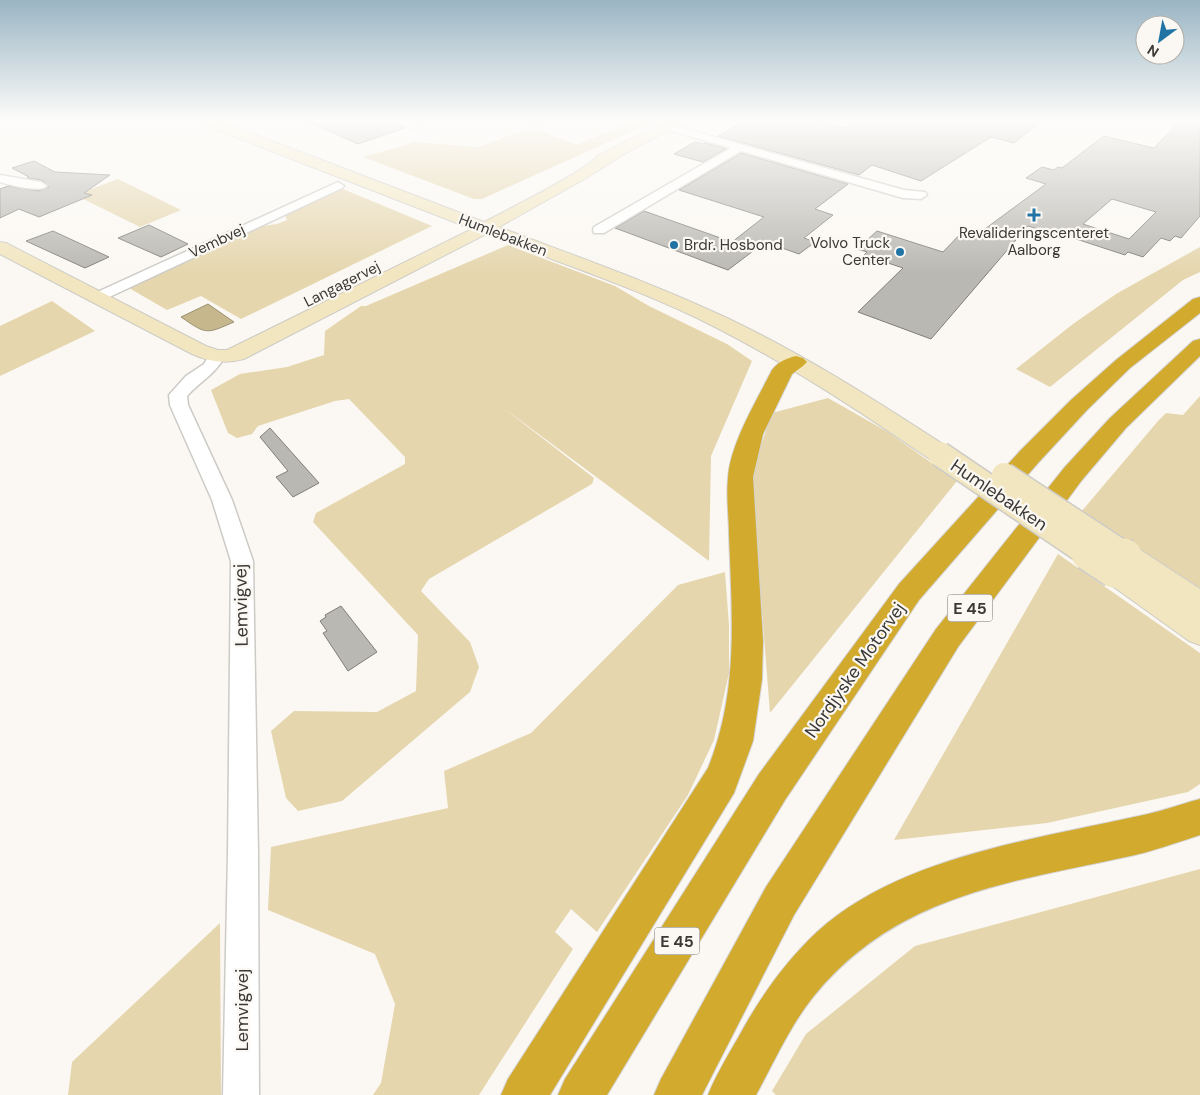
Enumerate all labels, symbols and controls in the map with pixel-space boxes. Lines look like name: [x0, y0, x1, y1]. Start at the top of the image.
north arrow: [1135, 15, 1185, 65]
text: N: [1144, 41, 1162, 61]
marker: Revalideringscenteret Aalborg: [1027, 208, 1041, 222]
street label: Humlebakken: [456, 209, 550, 261]
street label: Vembvej: [186, 219, 248, 263]
place label: Revalideringscenteret Aalborg: [959, 223, 1109, 260]
place label: Volvo Truck Center: [810, 233, 890, 270]
place label: Brdr. Hosbond: [684, 235, 783, 255]
marker: Brdr. Hosbond: [668, 239, 680, 251]
marker: Volvo Truck Center: [894, 246, 906, 258]
street label: Langagervej: [300, 256, 384, 312]
street label: Humlebakken: [946, 454, 1052, 536]
street label: Lemvigvej: [228, 563, 254, 647]
road number: E 45: [948, 594, 992, 622]
street label: Nordjyske Motorvej: [799, 597, 911, 743]
road number: E 45: [654, 928, 700, 954]
street label: Lemvigvej: [230, 969, 254, 1051]

